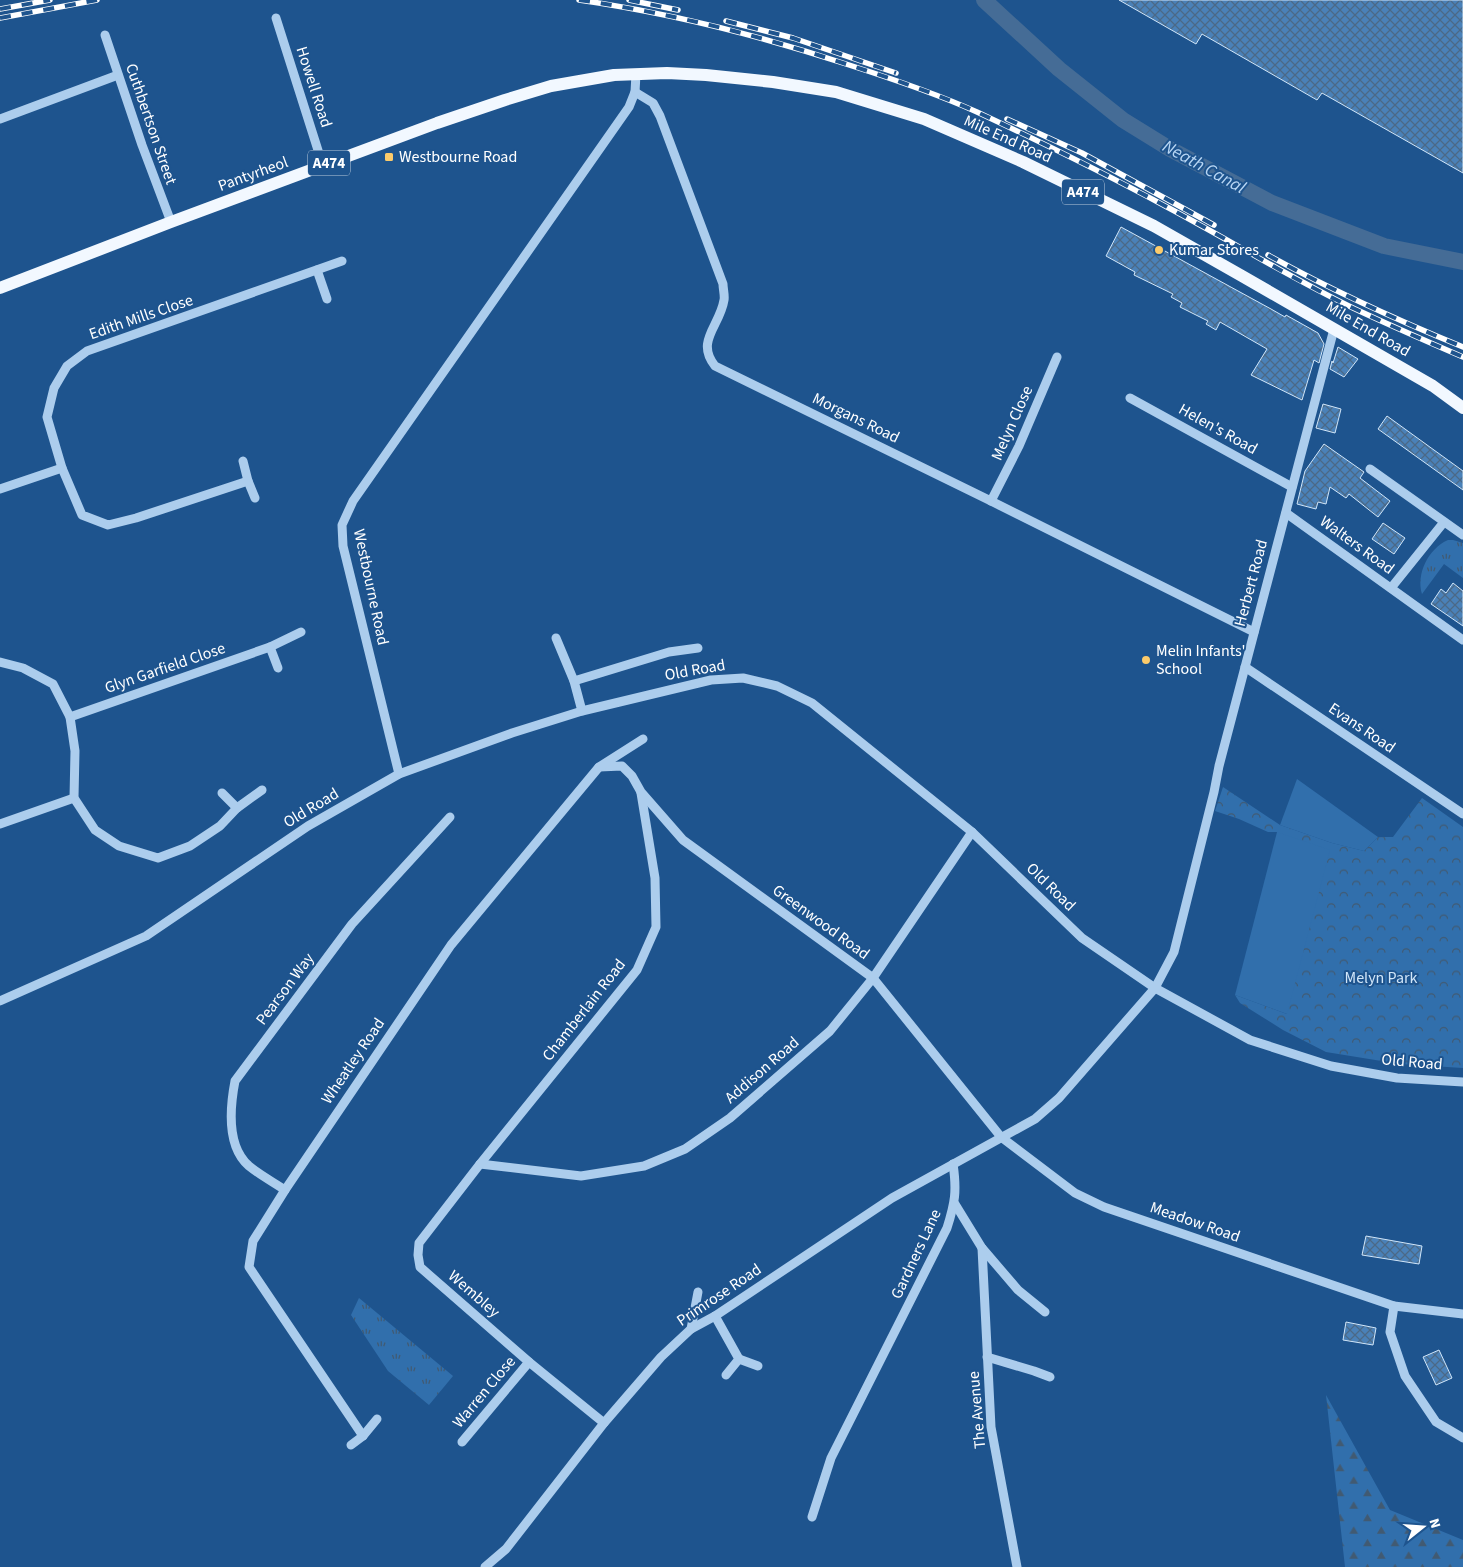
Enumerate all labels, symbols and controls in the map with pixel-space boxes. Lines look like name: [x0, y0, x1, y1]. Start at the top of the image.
street label: Howell Road: [291, 44, 337, 130]
street label: Cuthbertson Street: [120, 60, 182, 188]
street label: Mile End Road: [960, 110, 1056, 168]
water label: Neath Canal: [1158, 134, 1250, 200]
place label: Westbourne Road: [399, 146, 517, 168]
road number: A474: [308, 150, 350, 176]
street label: Pantyrheol: [215, 151, 291, 197]
marker: Westbourne Road: [383, 151, 395, 163]
road number: A474: [1062, 180, 1104, 204]
place label: Kumar Stores: [1169, 239, 1259, 261]
marker: Kumar Stores: [1153, 244, 1165, 256]
street label: Edith Mills Close: [86, 289, 196, 345]
street label: Mile End Road: [1322, 296, 1414, 362]
street label: Melyn Close: [986, 382, 1038, 464]
street label: Morgans Road: [809, 387, 903, 449]
street label: Helen's Road: [1175, 398, 1261, 460]
street label: Walters Road: [1315, 510, 1399, 580]
street label: Westbourne Road: [348, 527, 394, 647]
street label: Herbert Road: [1229, 537, 1273, 629]
street label: Glyn Garfield Close: [102, 637, 228, 699]
place label: Melin Infants' School: [1156, 640, 1246, 680]
street label: Old Road: [663, 654, 727, 686]
marker: Melin Infants' School: [1140, 654, 1152, 666]
street label: Evans Road: [1324, 697, 1400, 759]
street label: Old Road: [279, 783, 343, 833]
street label: Old Road: [1021, 858, 1081, 916]
street label: Greenwood Road: [768, 879, 874, 965]
street label: Pearson Way: [251, 948, 320, 1030]
street label: Chamberlain Road: [537, 954, 631, 1066]
park label: Melyn Park: [1345, 967, 1418, 989]
street label: Wheatley Road: [316, 1014, 390, 1108]
street label: Addison Road: [720, 1031, 804, 1109]
street label: Old Road: [1381, 1048, 1443, 1076]
street label: Meadow Road: [1147, 1196, 1243, 1248]
street label: Gardners Lane: [886, 1205, 946, 1303]
street label: Primrose Road: [672, 1258, 766, 1332]
street label: Wembley: [443, 1265, 505, 1323]
street label: Warren Close: [447, 1351, 521, 1433]
street label: The Avenue: [963, 1370, 991, 1450]
north arrow: [1398, 1502, 1448, 1552]
text: N: [1424, 1516, 1445, 1531]

